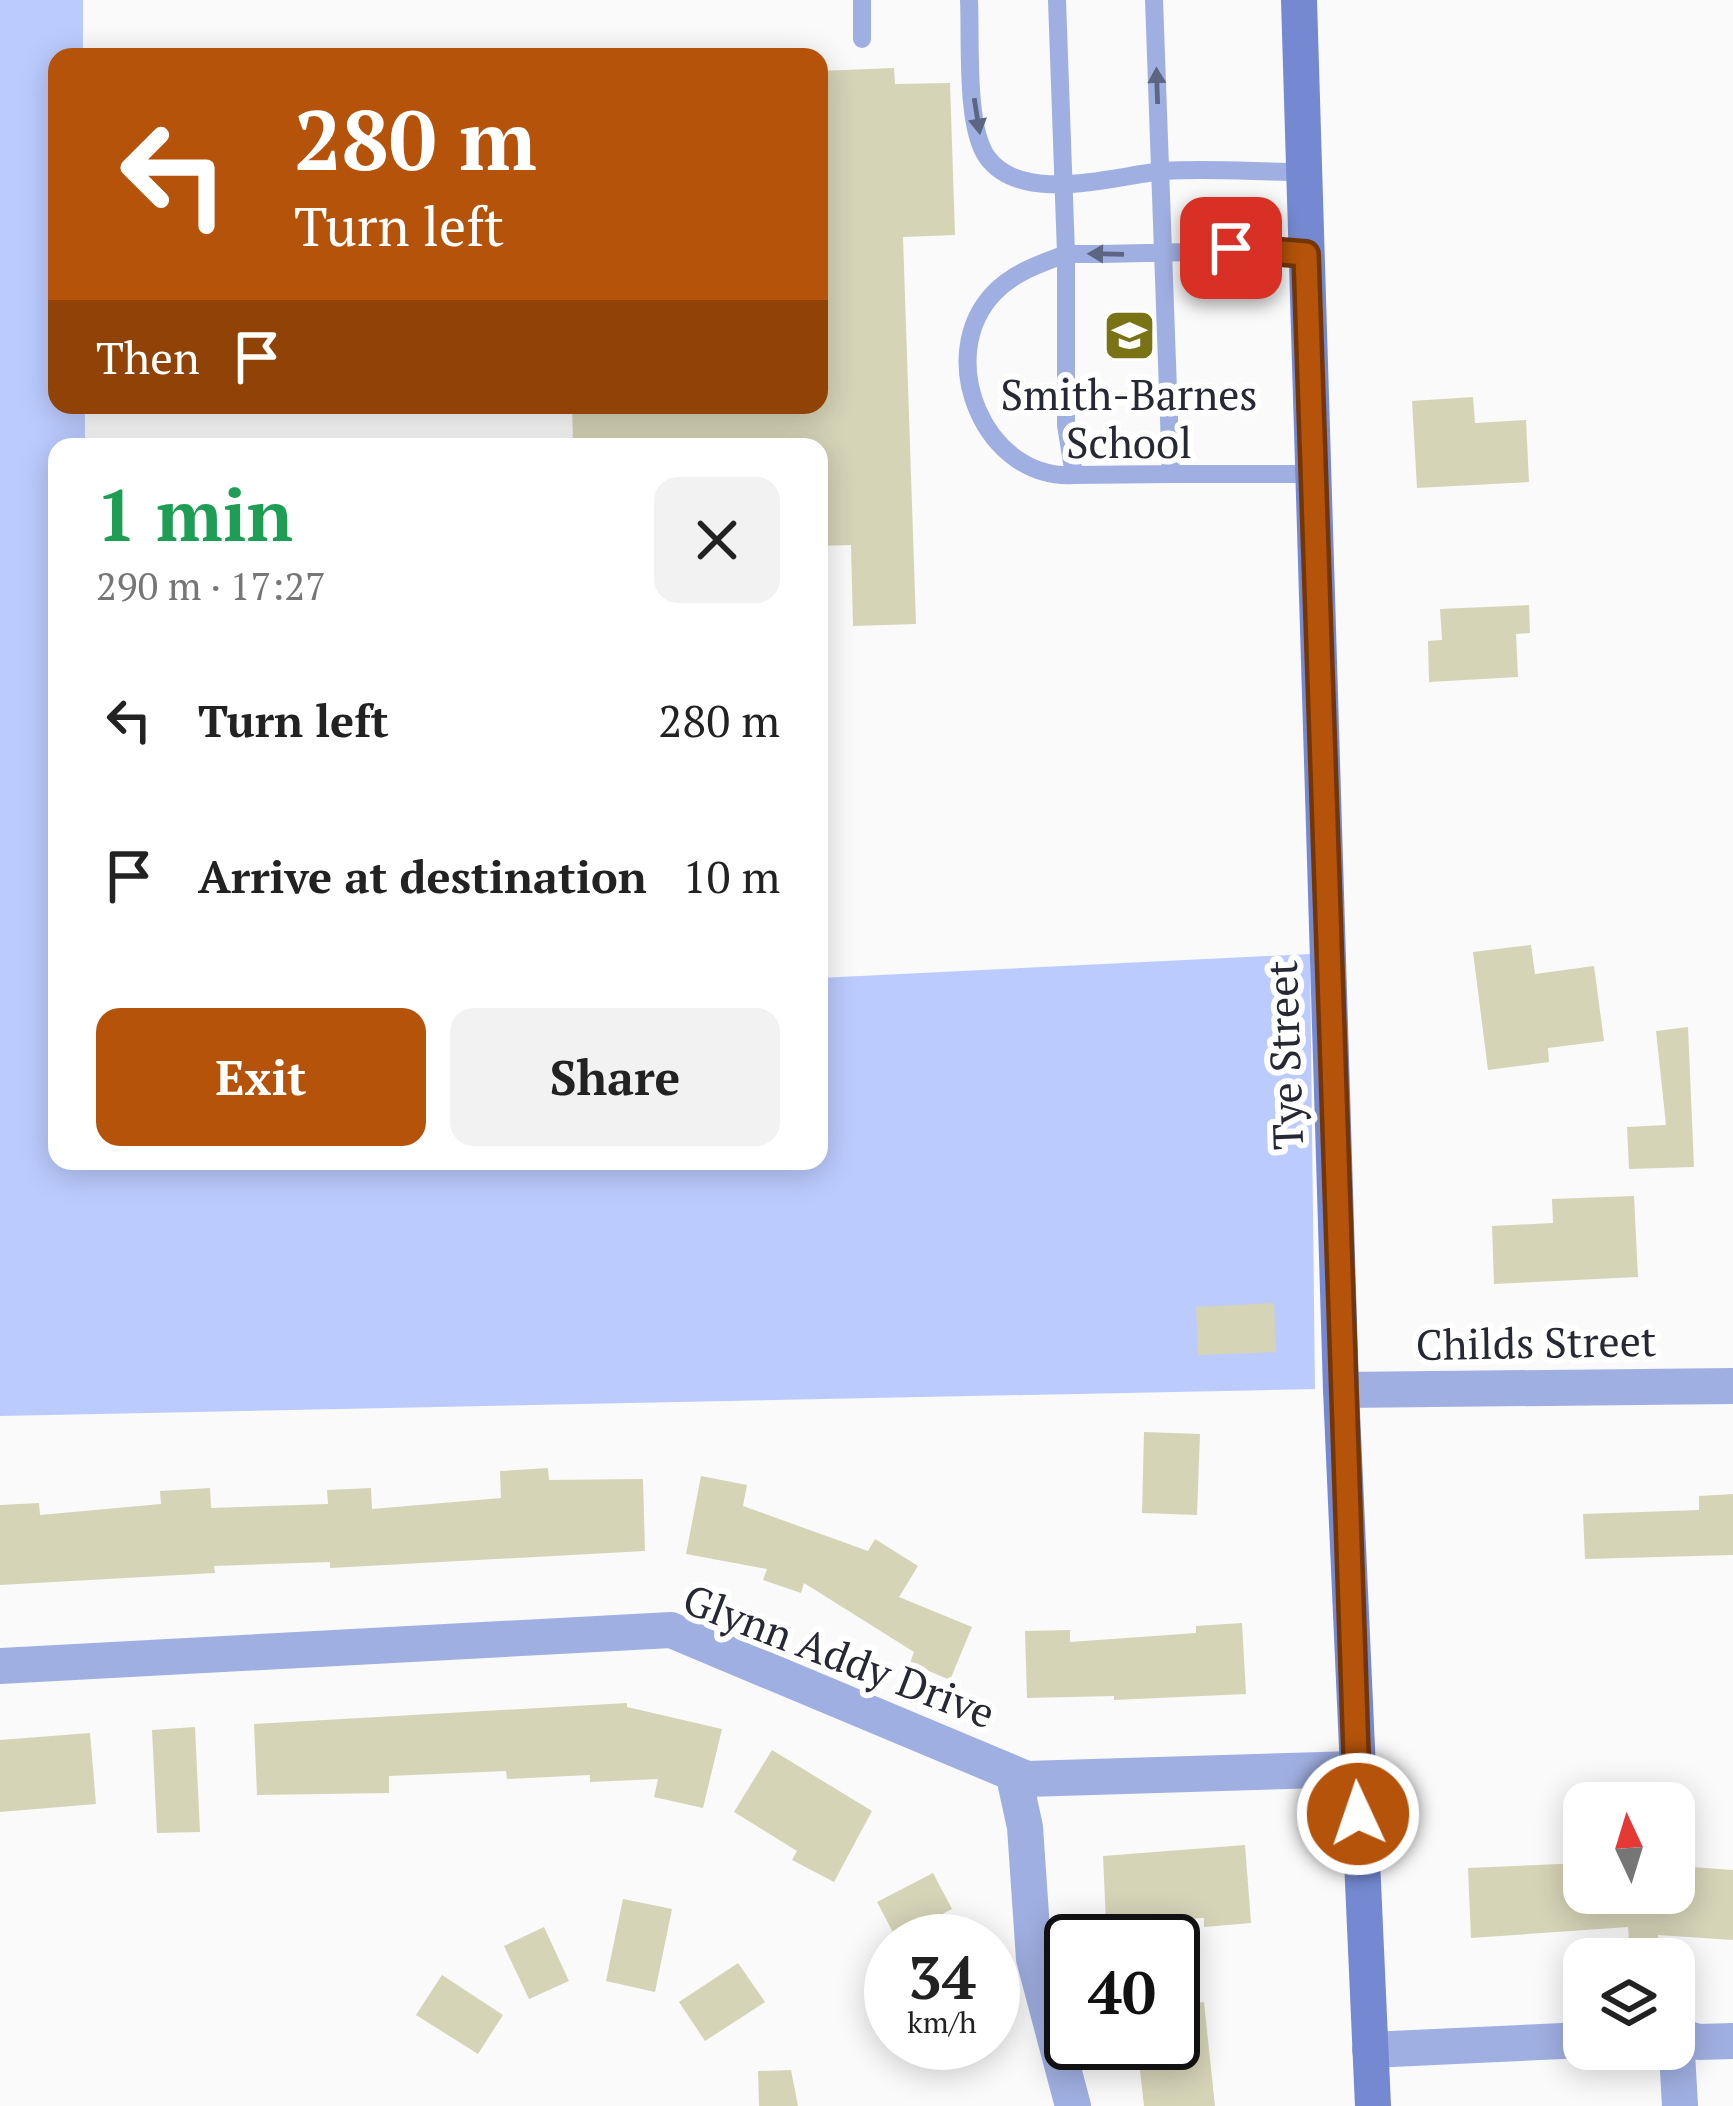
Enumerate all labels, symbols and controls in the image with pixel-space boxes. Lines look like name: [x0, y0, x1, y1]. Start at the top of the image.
one-way arrow: [1148, 66, 1167, 104]
text: 280 m: [294, 83, 537, 194]
icon: left: [96, 96, 252, 252]
one-way arrow: [968, 98, 987, 136]
text: Turn left: [294, 190, 504, 261]
pin: [1180, 197, 1282, 299]
icon: arrive: [1198, 215, 1264, 281]
one-way arrow: [1086, 245, 1124, 264]
school or university icon: Smith-Barnes School: [1101, 308, 1157, 364]
icon: arrive: [224, 324, 290, 390]
text: Then: [96, 327, 200, 387]
place label: Smith-Barnes School: [1001, 366, 1257, 470]
text: 1 min: [96, 466, 293, 562]
button: close: [654, 477, 780, 603]
text: 290 m · 17:27: [96, 559, 326, 611]
icon: left: [96, 687, 162, 753]
text: Turn left: [198, 690, 389, 750]
text: 280 m: [658, 690, 780, 750]
icon: arrive: [96, 843, 162, 909]
text: Arrive at destination: [198, 846, 647, 906]
text: 10 m: [683, 846, 780, 906]
street label: Tye Street: [1253, 959, 1315, 1151]
button: Exit: [96, 1008, 426, 1146]
button: Share: [450, 1008, 780, 1146]
street label: Childs Street: [1415, 1312, 1657, 1372]
street label: Glynn Addy Drive: [676, 1570, 1003, 1740]
position arrow: [1295, 1751, 1421, 1877]
north arrow: [1563, 1782, 1695, 1914]
map controls: [1563, 1782, 1695, 2070]
speed limit sign: 40: [1044, 1914, 1200, 2070]
text: 34: [908, 1937, 976, 2016]
button: layers: [1563, 1938, 1695, 2070]
text: km/h: [907, 2002, 977, 2042]

